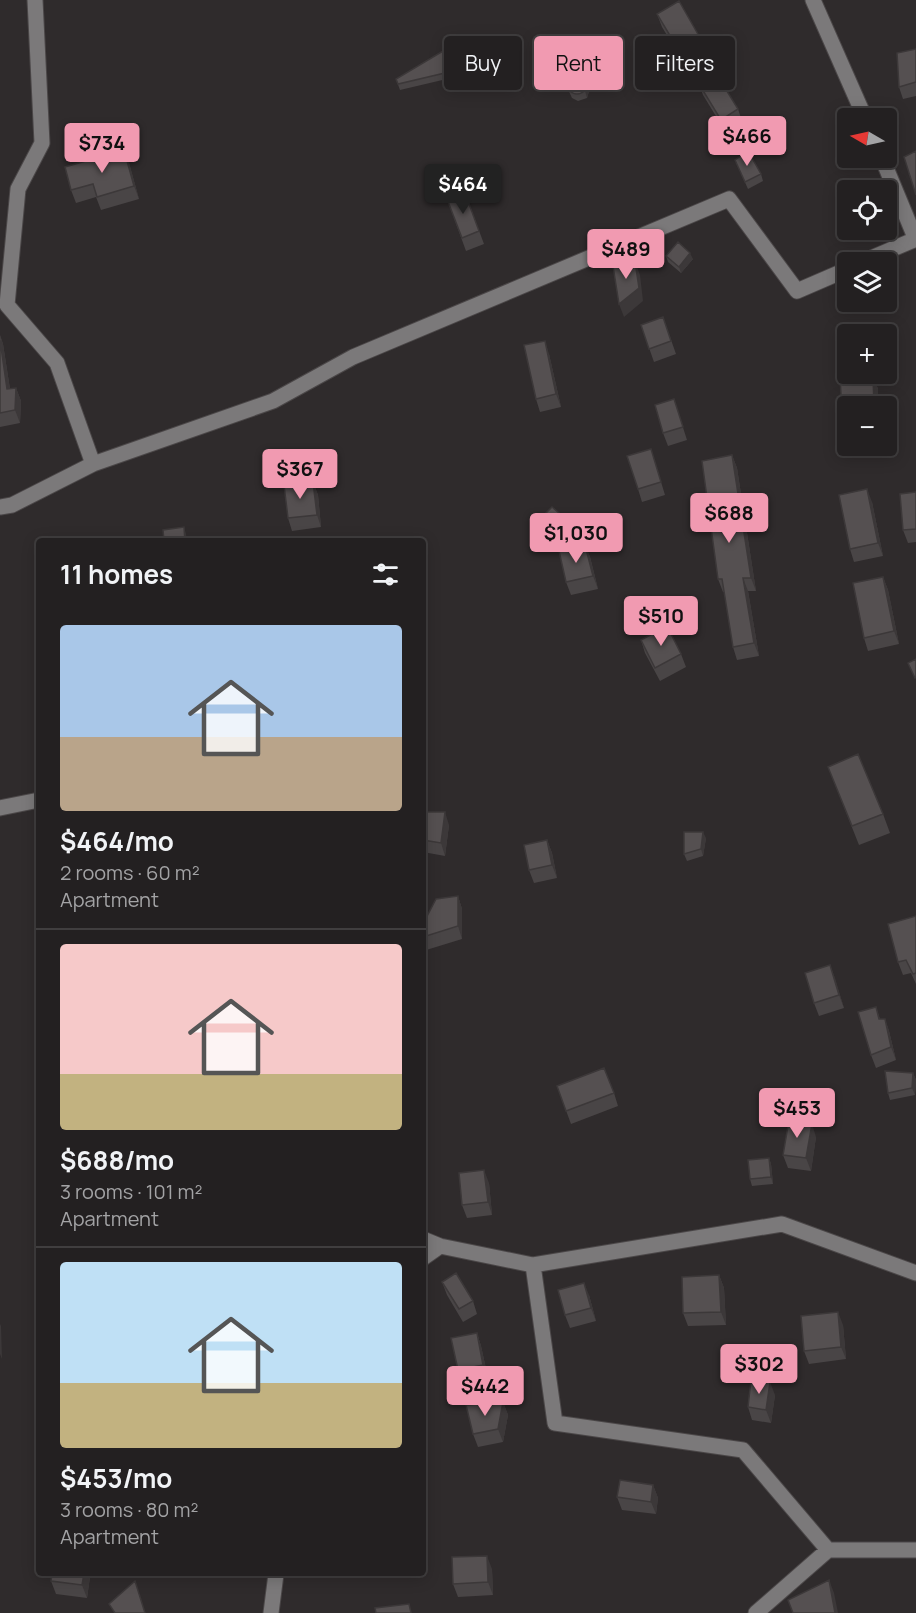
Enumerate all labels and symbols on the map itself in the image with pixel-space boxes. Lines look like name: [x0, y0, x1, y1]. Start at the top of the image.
north arrow: [837, 108, 897, 168]
pin: $466: [711, 116, 783, 167]
pin: $734: [66, 123, 138, 174]
pin: $464: [427, 164, 499, 215]
pin: $489: [590, 229, 662, 280]
pin: $367: [264, 449, 336, 500]
pin: $688: [693, 493, 765, 544]
pin: $1,030: [527, 513, 625, 564]
pin: $510: [625, 596, 697, 647]
pin: $453: [761, 1088, 833, 1139]
pin: $302: [723, 1344, 795, 1395]
pin: $442: [449, 1366, 521, 1417]

